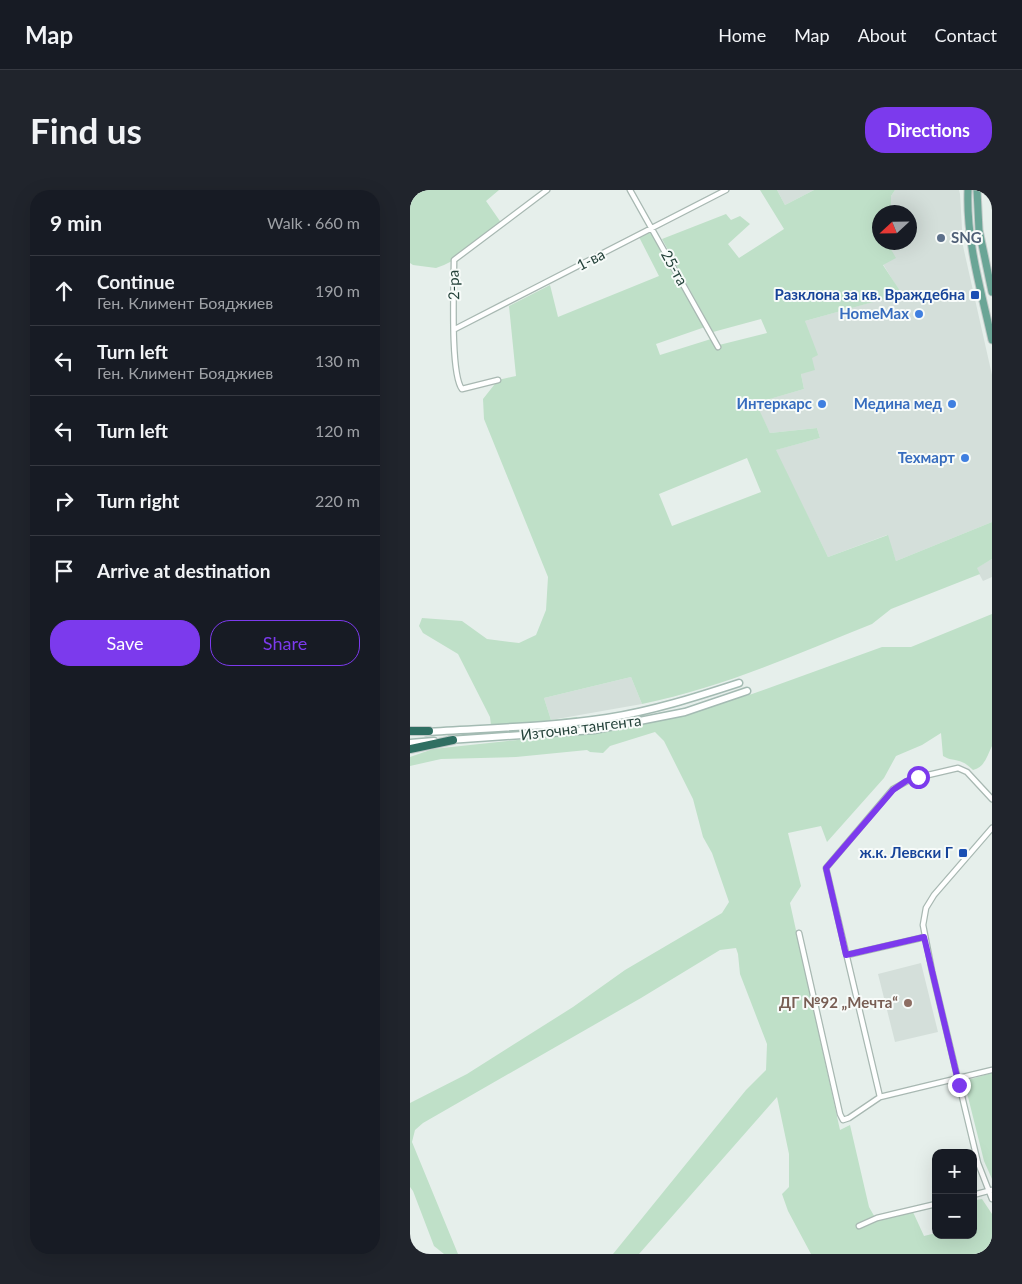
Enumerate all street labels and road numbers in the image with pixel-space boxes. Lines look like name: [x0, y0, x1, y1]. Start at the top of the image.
street label: 1-ва: [573, 244, 608, 274]
street label: 25-та: [658, 247, 692, 288]
street label: 2-ра: [444, 270, 462, 300]
street label: Източна тангента: [519, 711, 642, 743]

